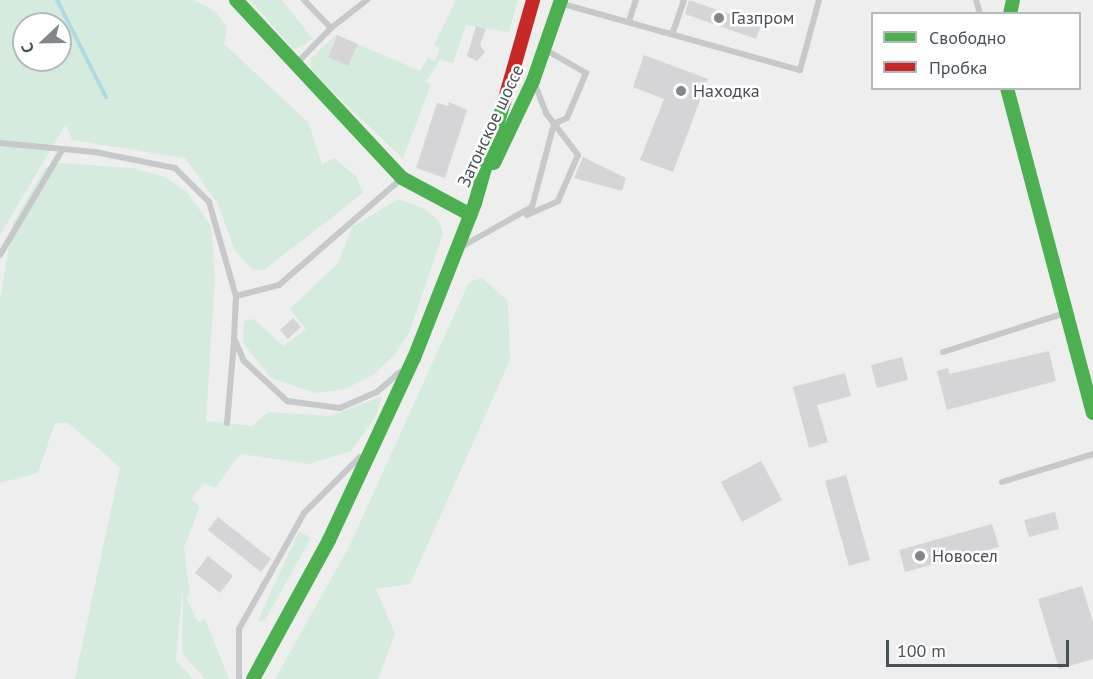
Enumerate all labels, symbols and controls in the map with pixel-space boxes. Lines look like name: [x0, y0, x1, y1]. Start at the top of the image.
place label: Газпром: [731, 7, 794, 29]
marker: Газпром: [712, 11, 726, 25]
north arrow: [12, 12, 72, 72]
legend: [871, 12, 1081, 90]
text: Свободно: [929, 26, 1006, 49]
text: С: [16, 40, 38, 56]
text: Пробка: [929, 56, 987, 79]
street label: Затонское шоссе: [453, 61, 529, 191]
place label: Находка: [693, 80, 760, 102]
marker: Находка: [674, 84, 688, 98]
place label: Новосел: [932, 545, 998, 567]
marker: Новосел: [913, 549, 927, 563]
scale bar: [889, 628, 1072, 666]
text: 100 m: [897, 639, 946, 662]

